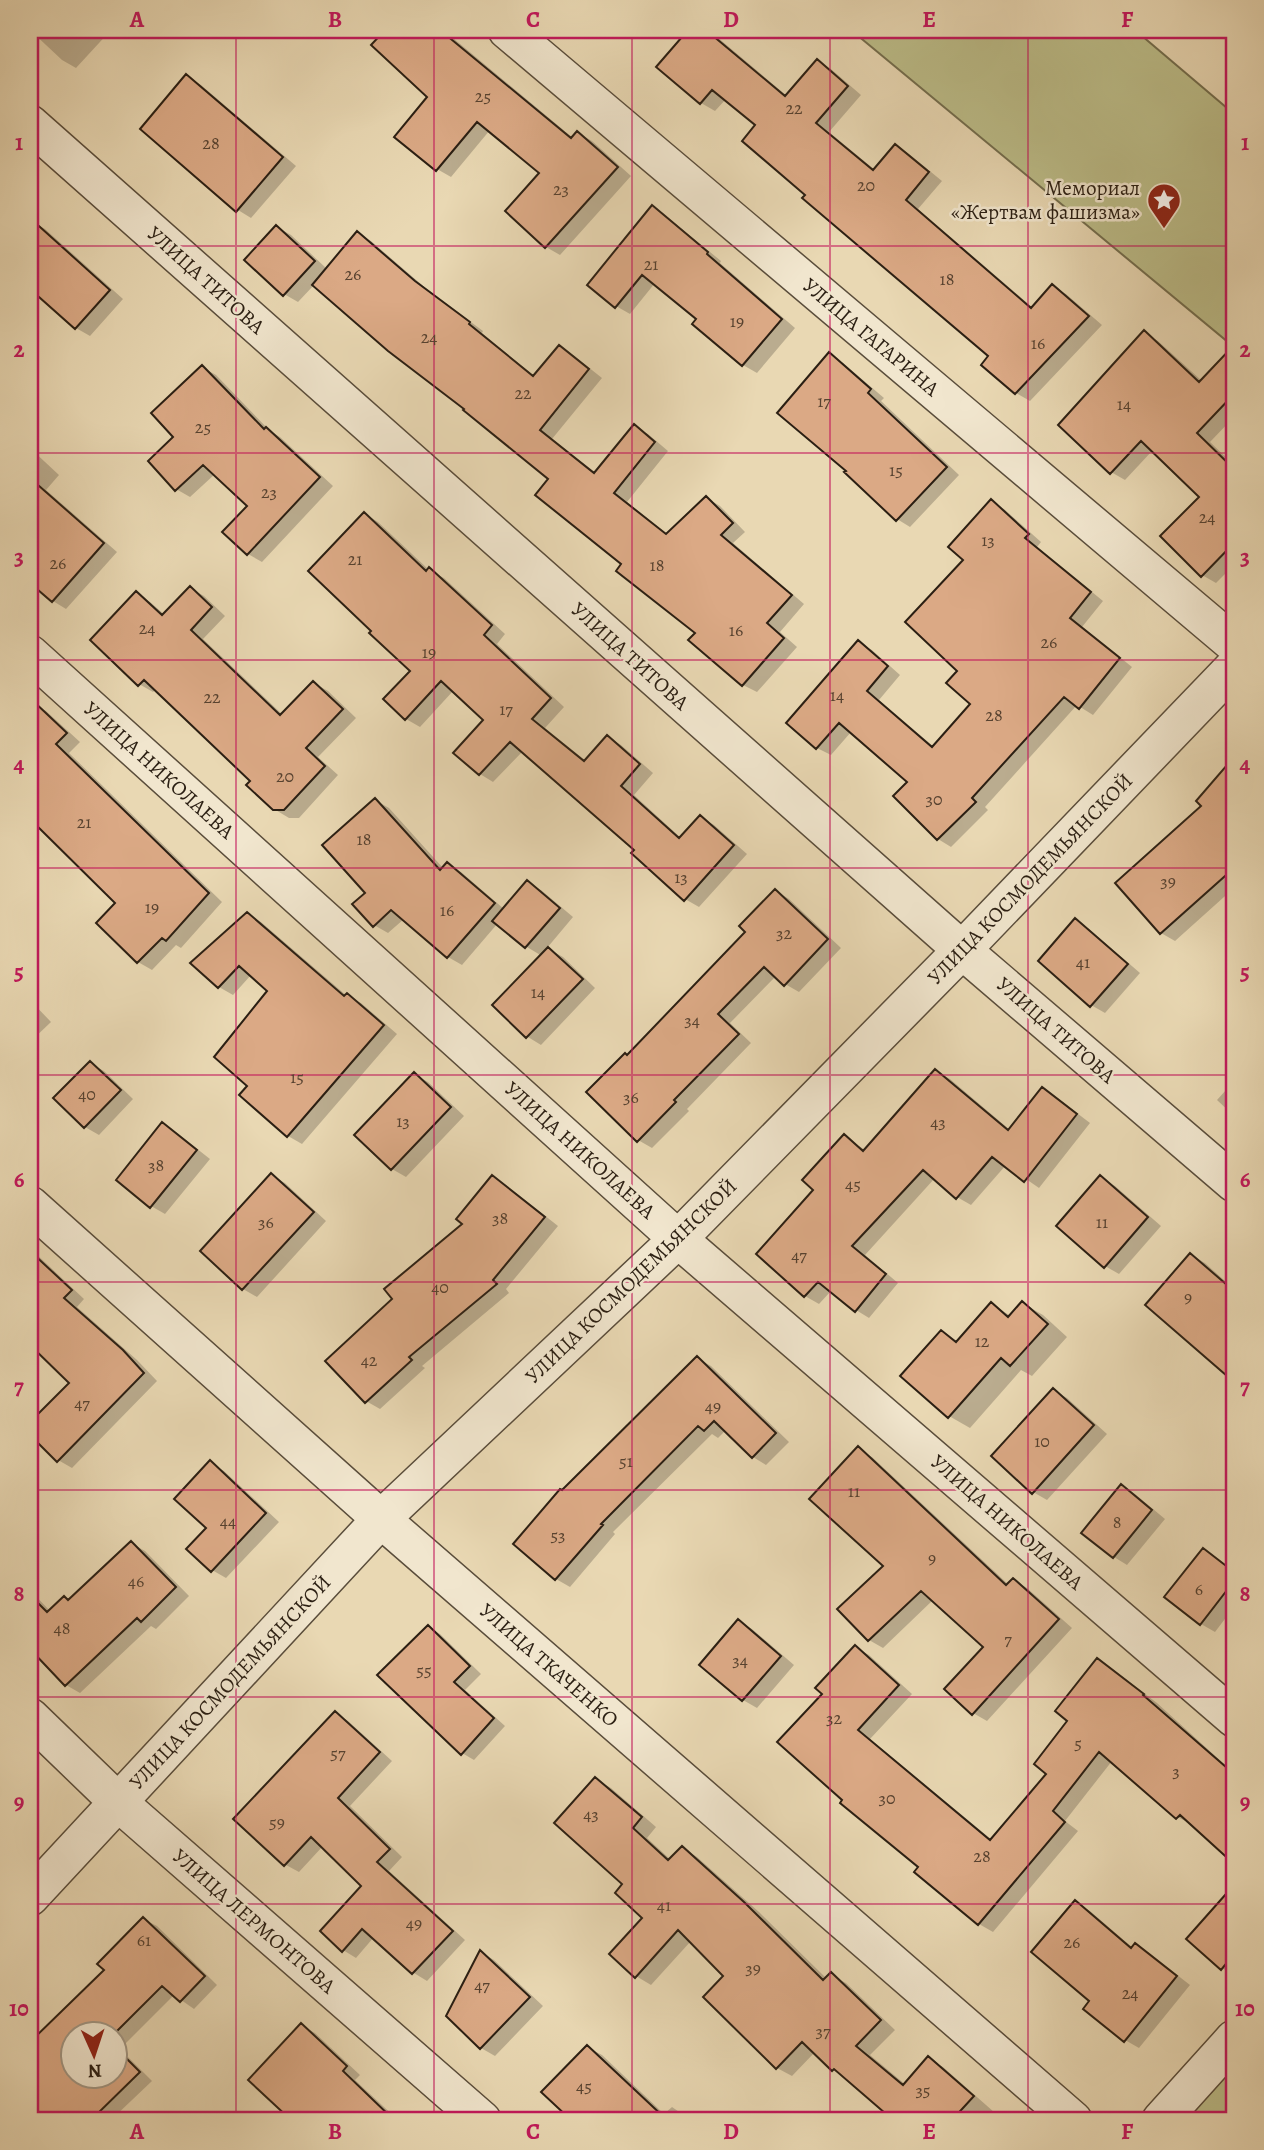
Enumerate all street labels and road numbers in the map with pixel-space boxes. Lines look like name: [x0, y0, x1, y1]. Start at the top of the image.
street label: УЛИЦА ТИТОВА: [141, 220, 271, 341]
street label: УЛИЦА ГАГАРИНА: [797, 272, 946, 403]
street label: УЛИЦА ТИТОВА: [565, 596, 695, 717]
street label: УЛИЦА НИКОЛАЕВА: [78, 695, 241, 846]
street label: УЛИЦА КОСМОДЕМЬЯНСКОЙ: [921, 767, 1139, 991]
street label: УЛИЦА ТИТОВА: [990, 970, 1122, 1090]
street label: УЛИЦА НИКОЛАЕВА: [499, 1075, 662, 1226]
street label: УЛИЦА КОСМОДЕМЬЯНСКОЙ: [519, 1172, 743, 1390]
street label: УЛИЦА НИКОЛАЕВА: [925, 1448, 1090, 1597]
street label: УЛИЦА КОСМОДЕМЬЯНСКОЙ: [123, 1568, 337, 1796]
street label: УЛИЦА ТКАЧЕНКО: [473, 1597, 625, 1733]
street label: УЛИЦА ЛЕРМОНТОВА: [166, 1842, 342, 2000]

